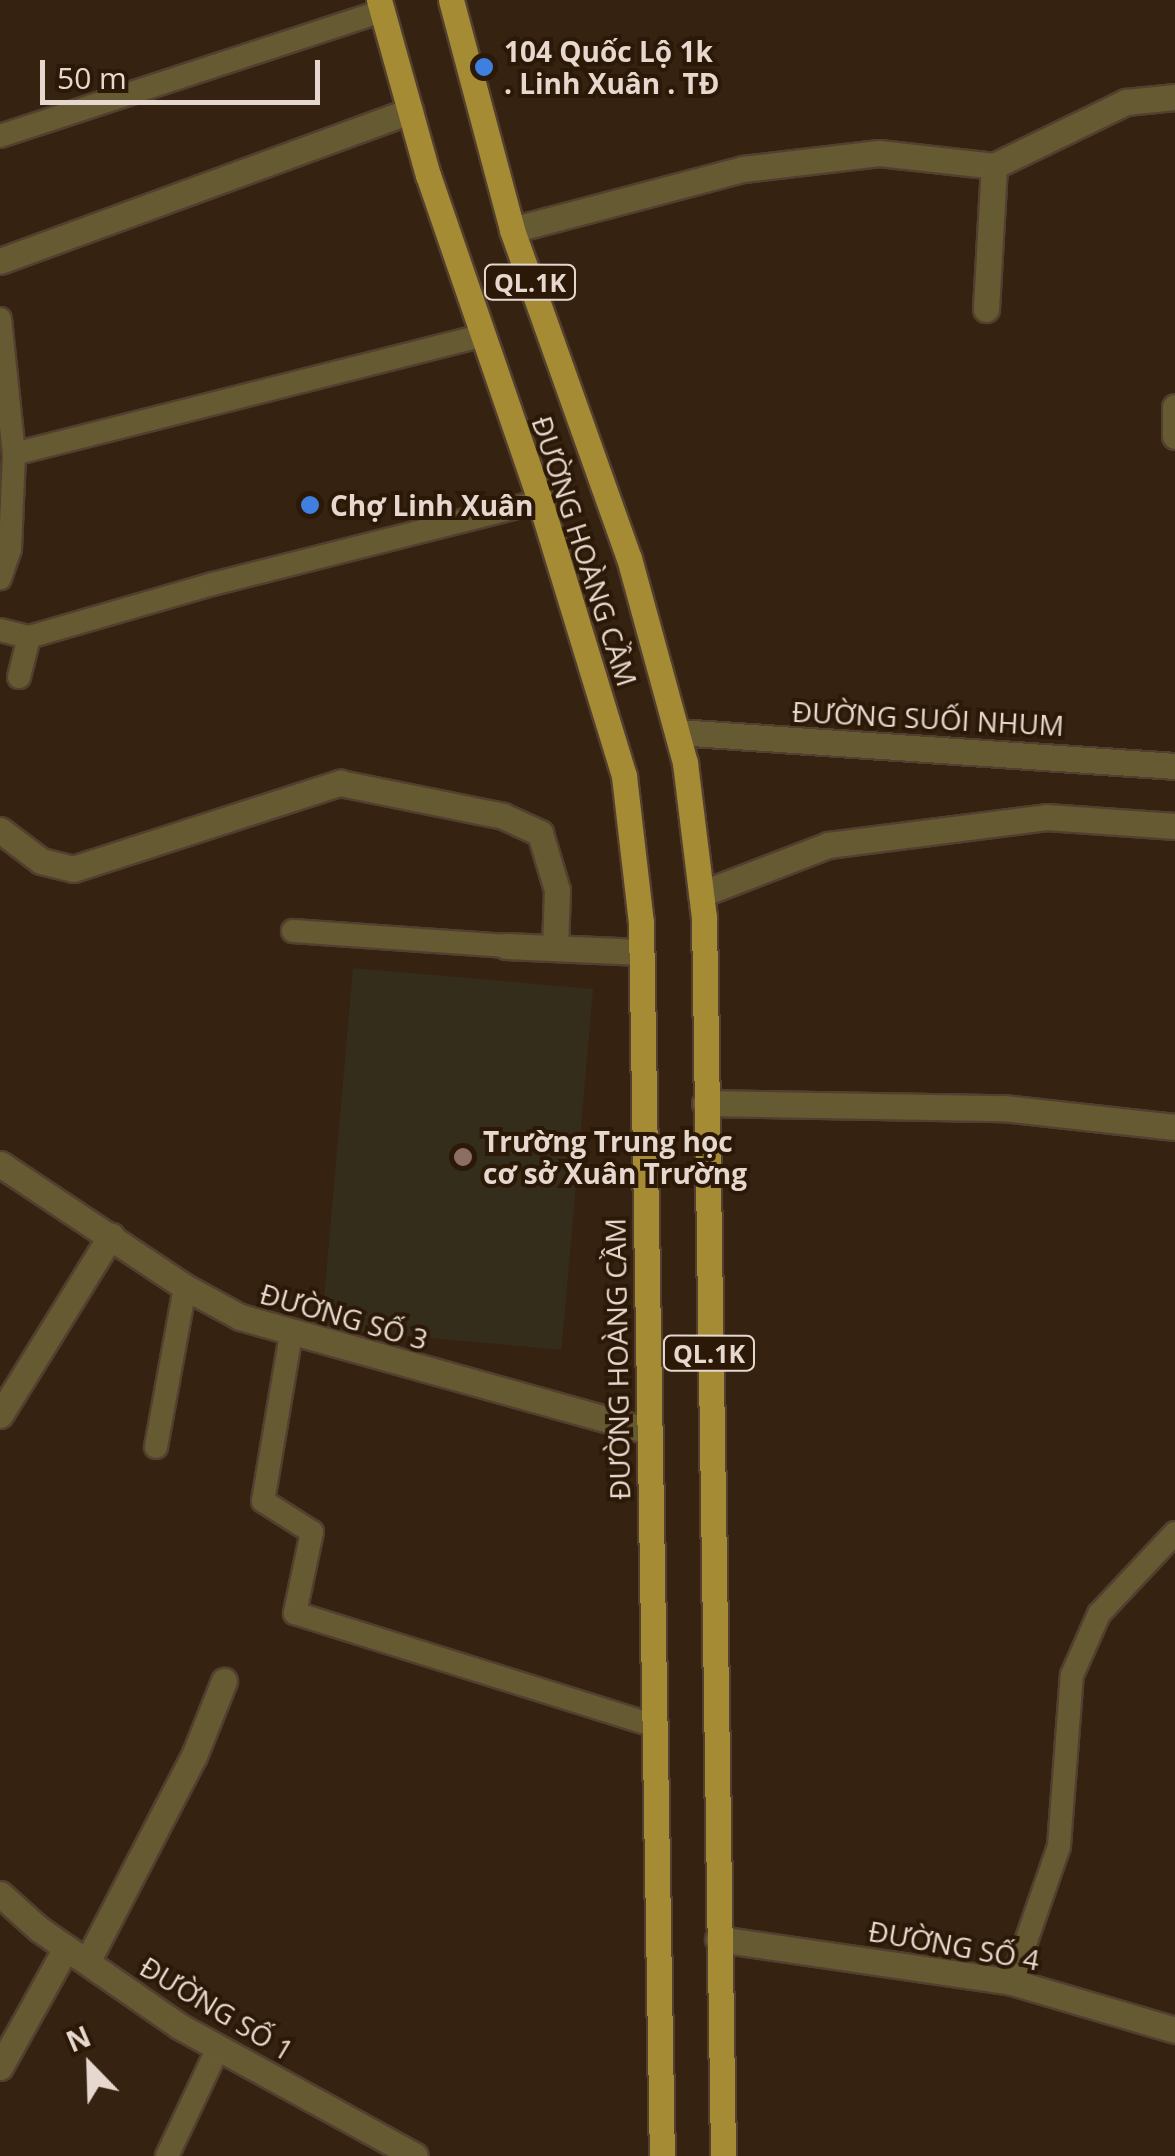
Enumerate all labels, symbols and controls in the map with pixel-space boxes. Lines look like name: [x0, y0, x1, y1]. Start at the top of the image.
place label: 104 Quốc Lộ 1k . Linh Xuân . TĐ: [504, 34, 720, 100]
scale bar: [45, 40, 325, 102]
marker: 104 Quốc Lộ 1k . Linh Xuân . TĐ: [473, 56, 495, 78]
text: 50 m: [57, 57, 127, 98]
road number: QL.1K: [482, 262, 578, 302]
street label: ĐƯỜNG HOÀNG CẦM: [525, 412, 645, 690]
place label: Chợ Linh Xuân: [330, 488, 533, 522]
marker: Chợ Linh Xuân: [299, 494, 321, 516]
street label: ĐƯỜNG SUỐI NHUM: [791, 694, 1065, 742]
place label: Trường Trung học cơ sở Xuân Trường: [483, 1124, 747, 1190]
marker: Trường Trung học cơ sở Xuân Trường: [452, 1146, 474, 1168]
street label: ĐƯỜNG HOÀNG CẦM: [598, 1218, 636, 1500]
street label: ĐƯỜNG SỐ 3: [256, 1276, 432, 1356]
road number: QL.1K: [662, 1333, 756, 1373]
street label: ĐƯỜNG SỐ 4: [866, 1913, 1042, 1977]
street label: ĐƯỜNG SỐ 1: [134, 1949, 300, 2067]
north arrow: [40, 2016, 140, 2116]
text: N: [60, 2016, 96, 2060]

